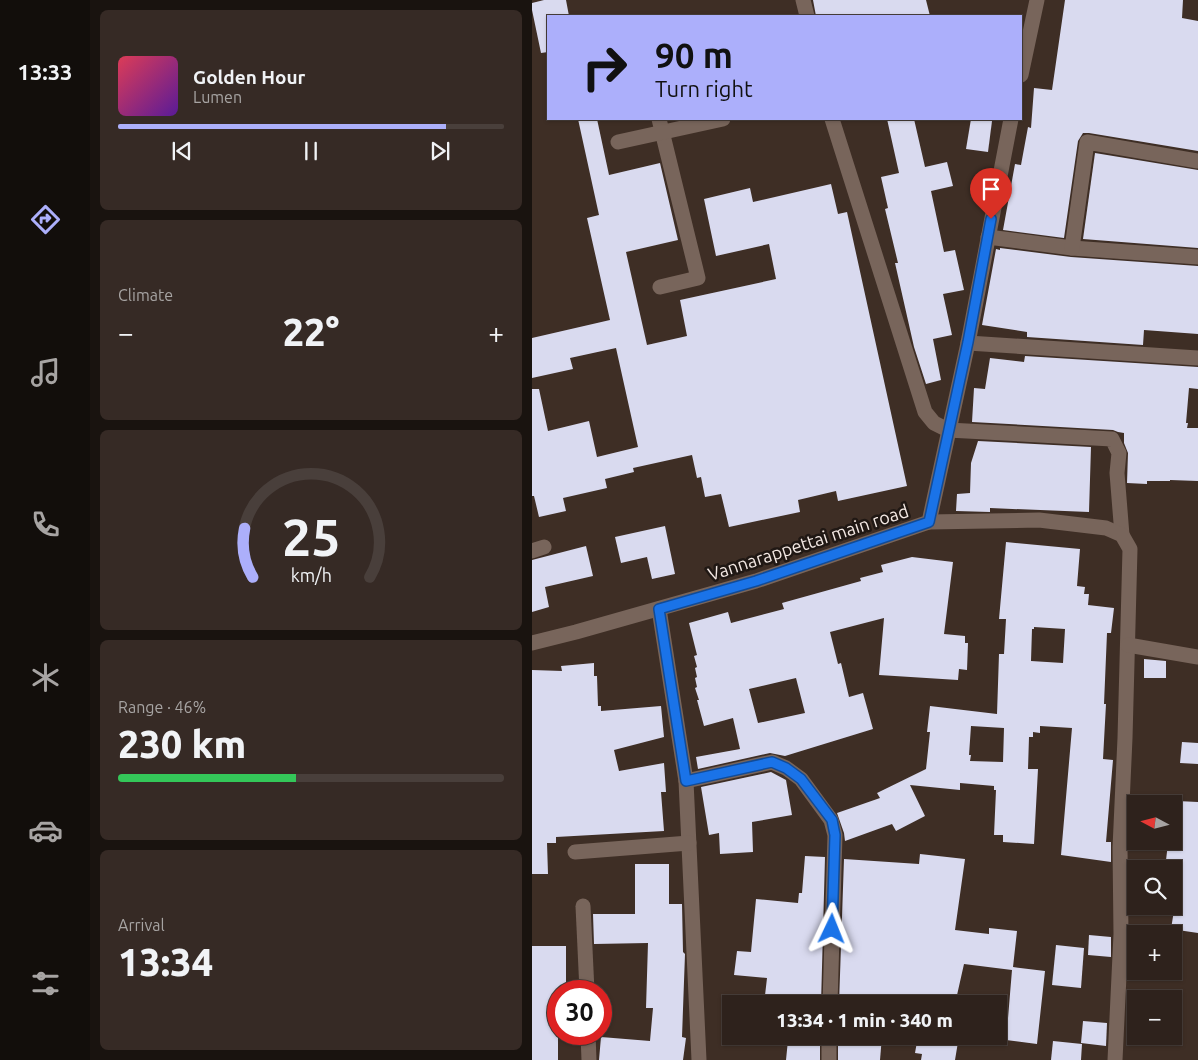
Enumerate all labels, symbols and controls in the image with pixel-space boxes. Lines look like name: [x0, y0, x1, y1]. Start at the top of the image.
icon: right: [572, 35, 637, 100]
text: 90 m: [655, 35, 733, 75]
text: 13:33: [17, 59, 73, 84]
text: Golden Hour: [193, 66, 305, 88]
text: Turn right: [655, 76, 753, 101]
text: Lumen: [193, 88, 242, 106]
icon: previous: [168, 137, 196, 165]
icon: pause: [297, 137, 325, 165]
icon: next: [426, 137, 454, 165]
pin: [970, 168, 1012, 219]
icon: arrive: [977, 175, 1005, 203]
icon: directions: [28, 202, 63, 237]
text: Climate: [118, 286, 173, 304]
text: 22°: [283, 311, 339, 353]
text: −: [118, 317, 134, 348]
text: +: [488, 317, 504, 348]
icon: music: [28, 355, 63, 390]
street label: Vannarappettai main road: [705, 500, 911, 584]
icon: phone: [28, 507, 63, 542]
text: 25: [282, 508, 340, 566]
text: km/h: [290, 565, 332, 585]
icon: climate: [28, 660, 63, 695]
text: Range · 46%: [118, 698, 206, 716]
text: 230 km: [118, 723, 246, 765]
north arrow: [1127, 795, 1182, 850]
map controls: [1127, 795, 1182, 1045]
icon: car: [28, 813, 63, 848]
button: search: [1127, 860, 1182, 915]
position arrow: [805, 902, 857, 954]
text: Arrival: [118, 916, 165, 934]
button: +: [1127, 925, 1182, 980]
text: 13:34: [118, 941, 213, 983]
icon: filters: [28, 966, 63, 1001]
speed limit sign: 30: [547, 980, 612, 1045]
button: −: [1127, 990, 1182, 1045]
text: 13:34 · 1 min · 340 m: [776, 1009, 953, 1031]

